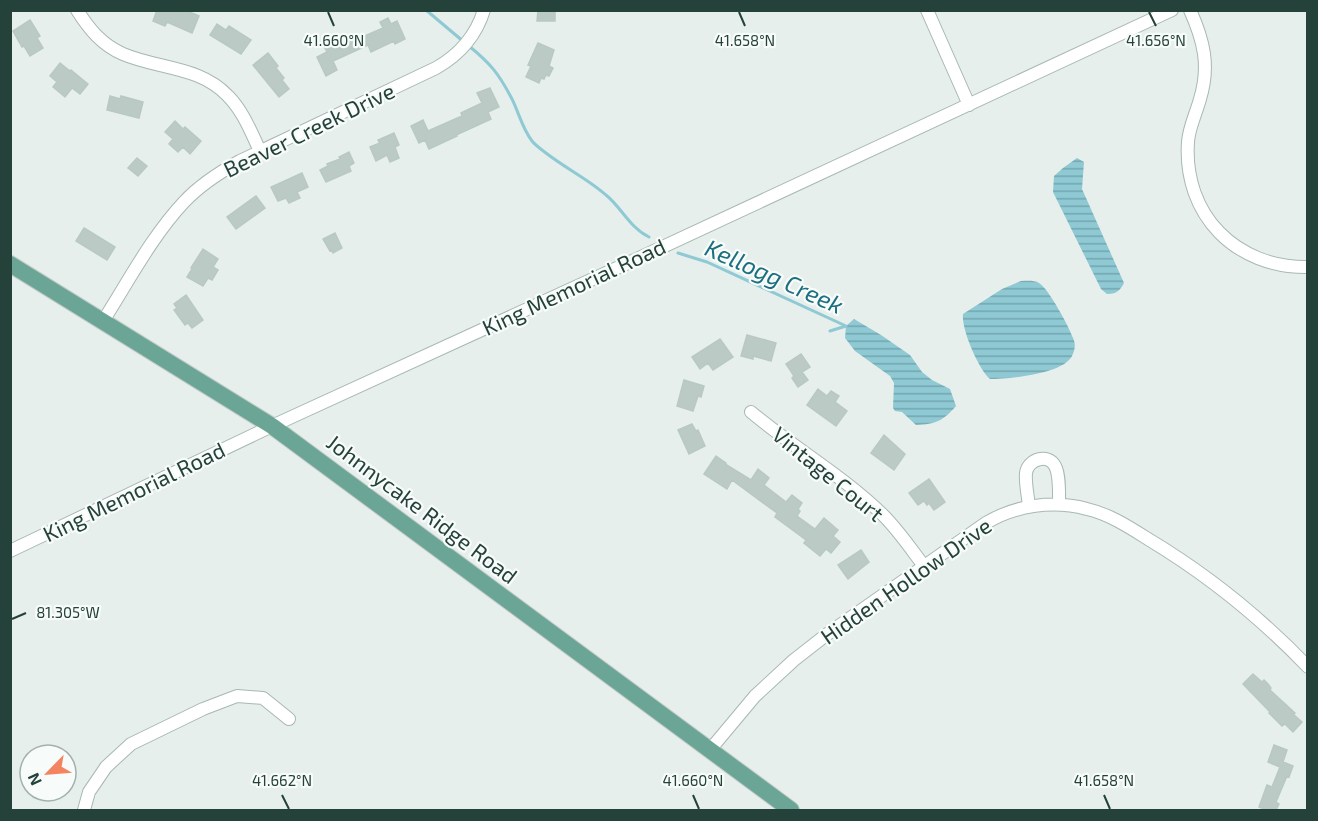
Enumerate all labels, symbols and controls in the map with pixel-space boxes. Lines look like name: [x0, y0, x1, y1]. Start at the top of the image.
text: 41.660°N: [304, 31, 364, 49]
text: 41.658°N: [715, 31, 775, 49]
text: 41.656°N: [1126, 31, 1186, 49]
street label: Beaver Creek Drive: [219, 76, 398, 182]
street label: King Memorial Road: [478, 232, 669, 340]
water label: Kellogg Creek: [701, 232, 848, 319]
street label: Vintage Court: [768, 420, 890, 526]
street label: Johnnycake Ridge Road: [322, 428, 523, 588]
street label: King Memorial Road: [38, 436, 229, 546]
street label: Hidden Hollow Drive: [815, 511, 996, 649]
text: 81.305°W: [36, 603, 100, 621]
north arrow: [18, 743, 78, 803]
text: N: [23, 770, 45, 789]
text: 41.662°N: [252, 771, 312, 789]
text: 41.660°N: [663, 771, 723, 789]
text: 41.658°N: [1074, 771, 1134, 789]

